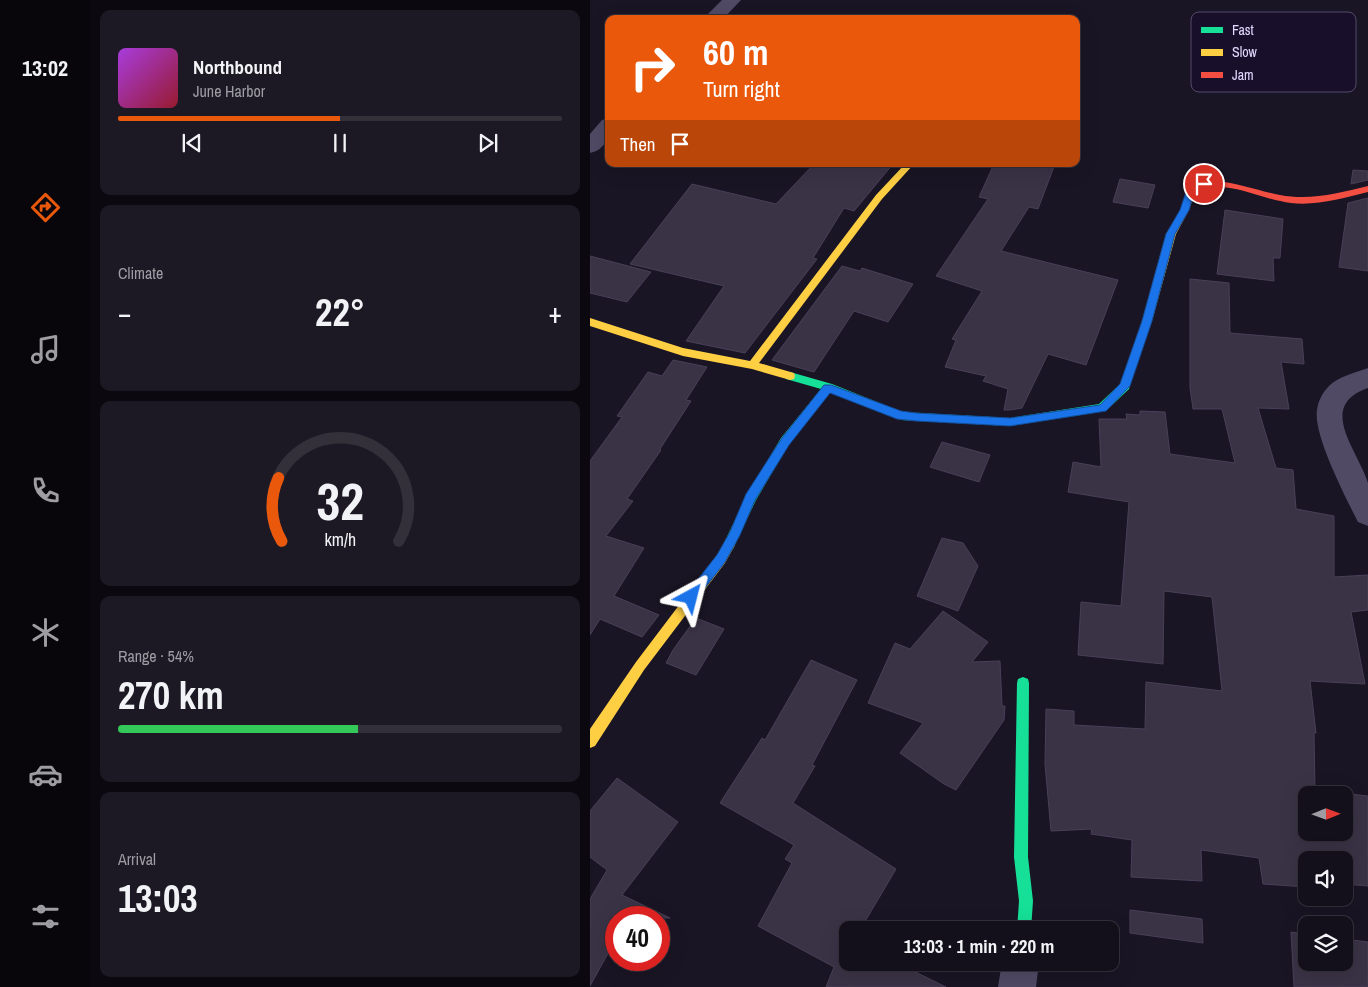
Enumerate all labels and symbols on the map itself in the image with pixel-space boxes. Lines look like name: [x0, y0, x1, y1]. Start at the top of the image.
legend: [1191, 12, 1356, 92]
text: Fast: [1232, 21, 1254, 39]
text: Slow: [1232, 43, 1258, 61]
text: Jam: [1232, 66, 1254, 84]
pin: [1183, 163, 1225, 205]
position arrow: [664, 570, 716, 622]
north arrow: [1298, 786, 1352, 841]
speed limit sign: 40: [605, 906, 670, 971]

